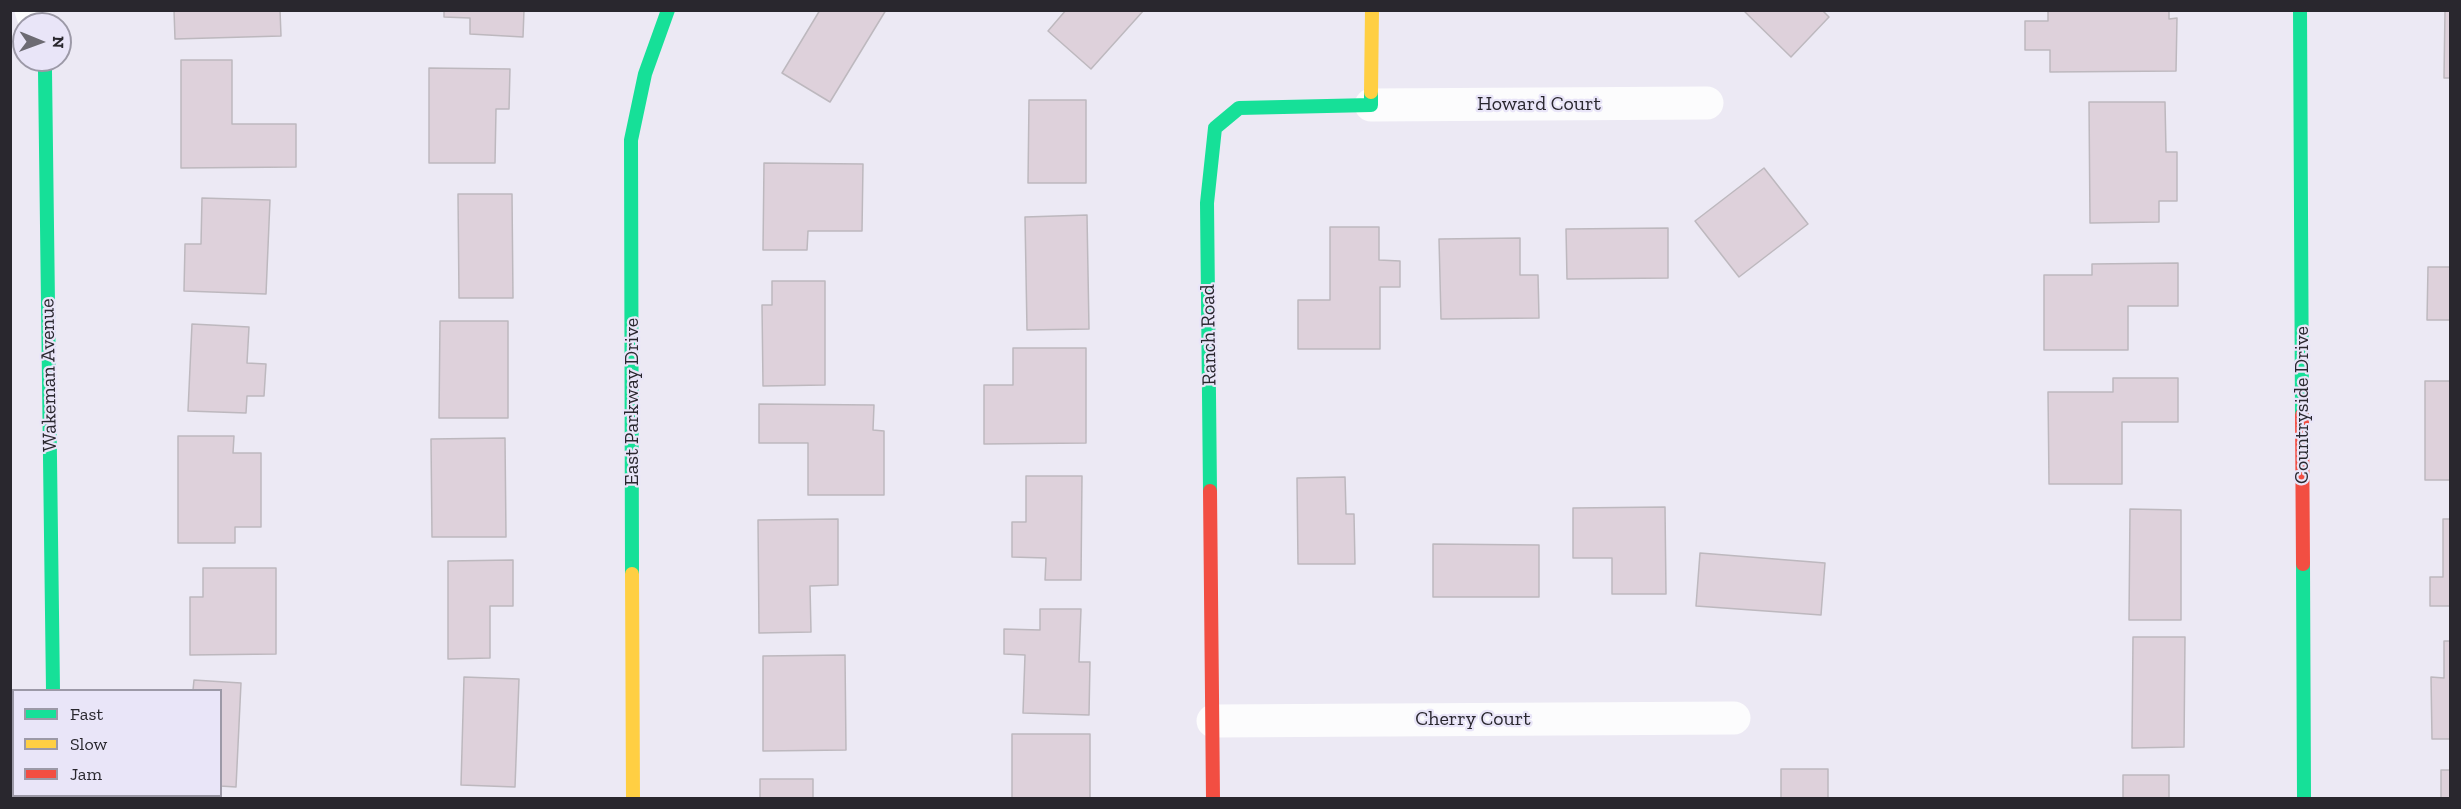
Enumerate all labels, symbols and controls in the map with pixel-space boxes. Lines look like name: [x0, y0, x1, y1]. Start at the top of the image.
north arrow: [12, 12, 72, 72]
text: N: [49, 36, 68, 49]
street label: Howard Court: [1477, 92, 1601, 116]
street label: Ranch Road: [1196, 284, 1222, 386]
street label: Wakeman Avenue: [36, 298, 62, 452]
street label: East Parkway Drive: [620, 318, 644, 486]
street label: Countryside Drive: [2290, 326, 2314, 484]
legend: [12, 689, 222, 797]
text: Fast: [70, 703, 103, 725]
street label: Cherry Court: [1415, 707, 1531, 731]
text: Slow: [70, 733, 107, 755]
text: Jam: [70, 763, 102, 785]

